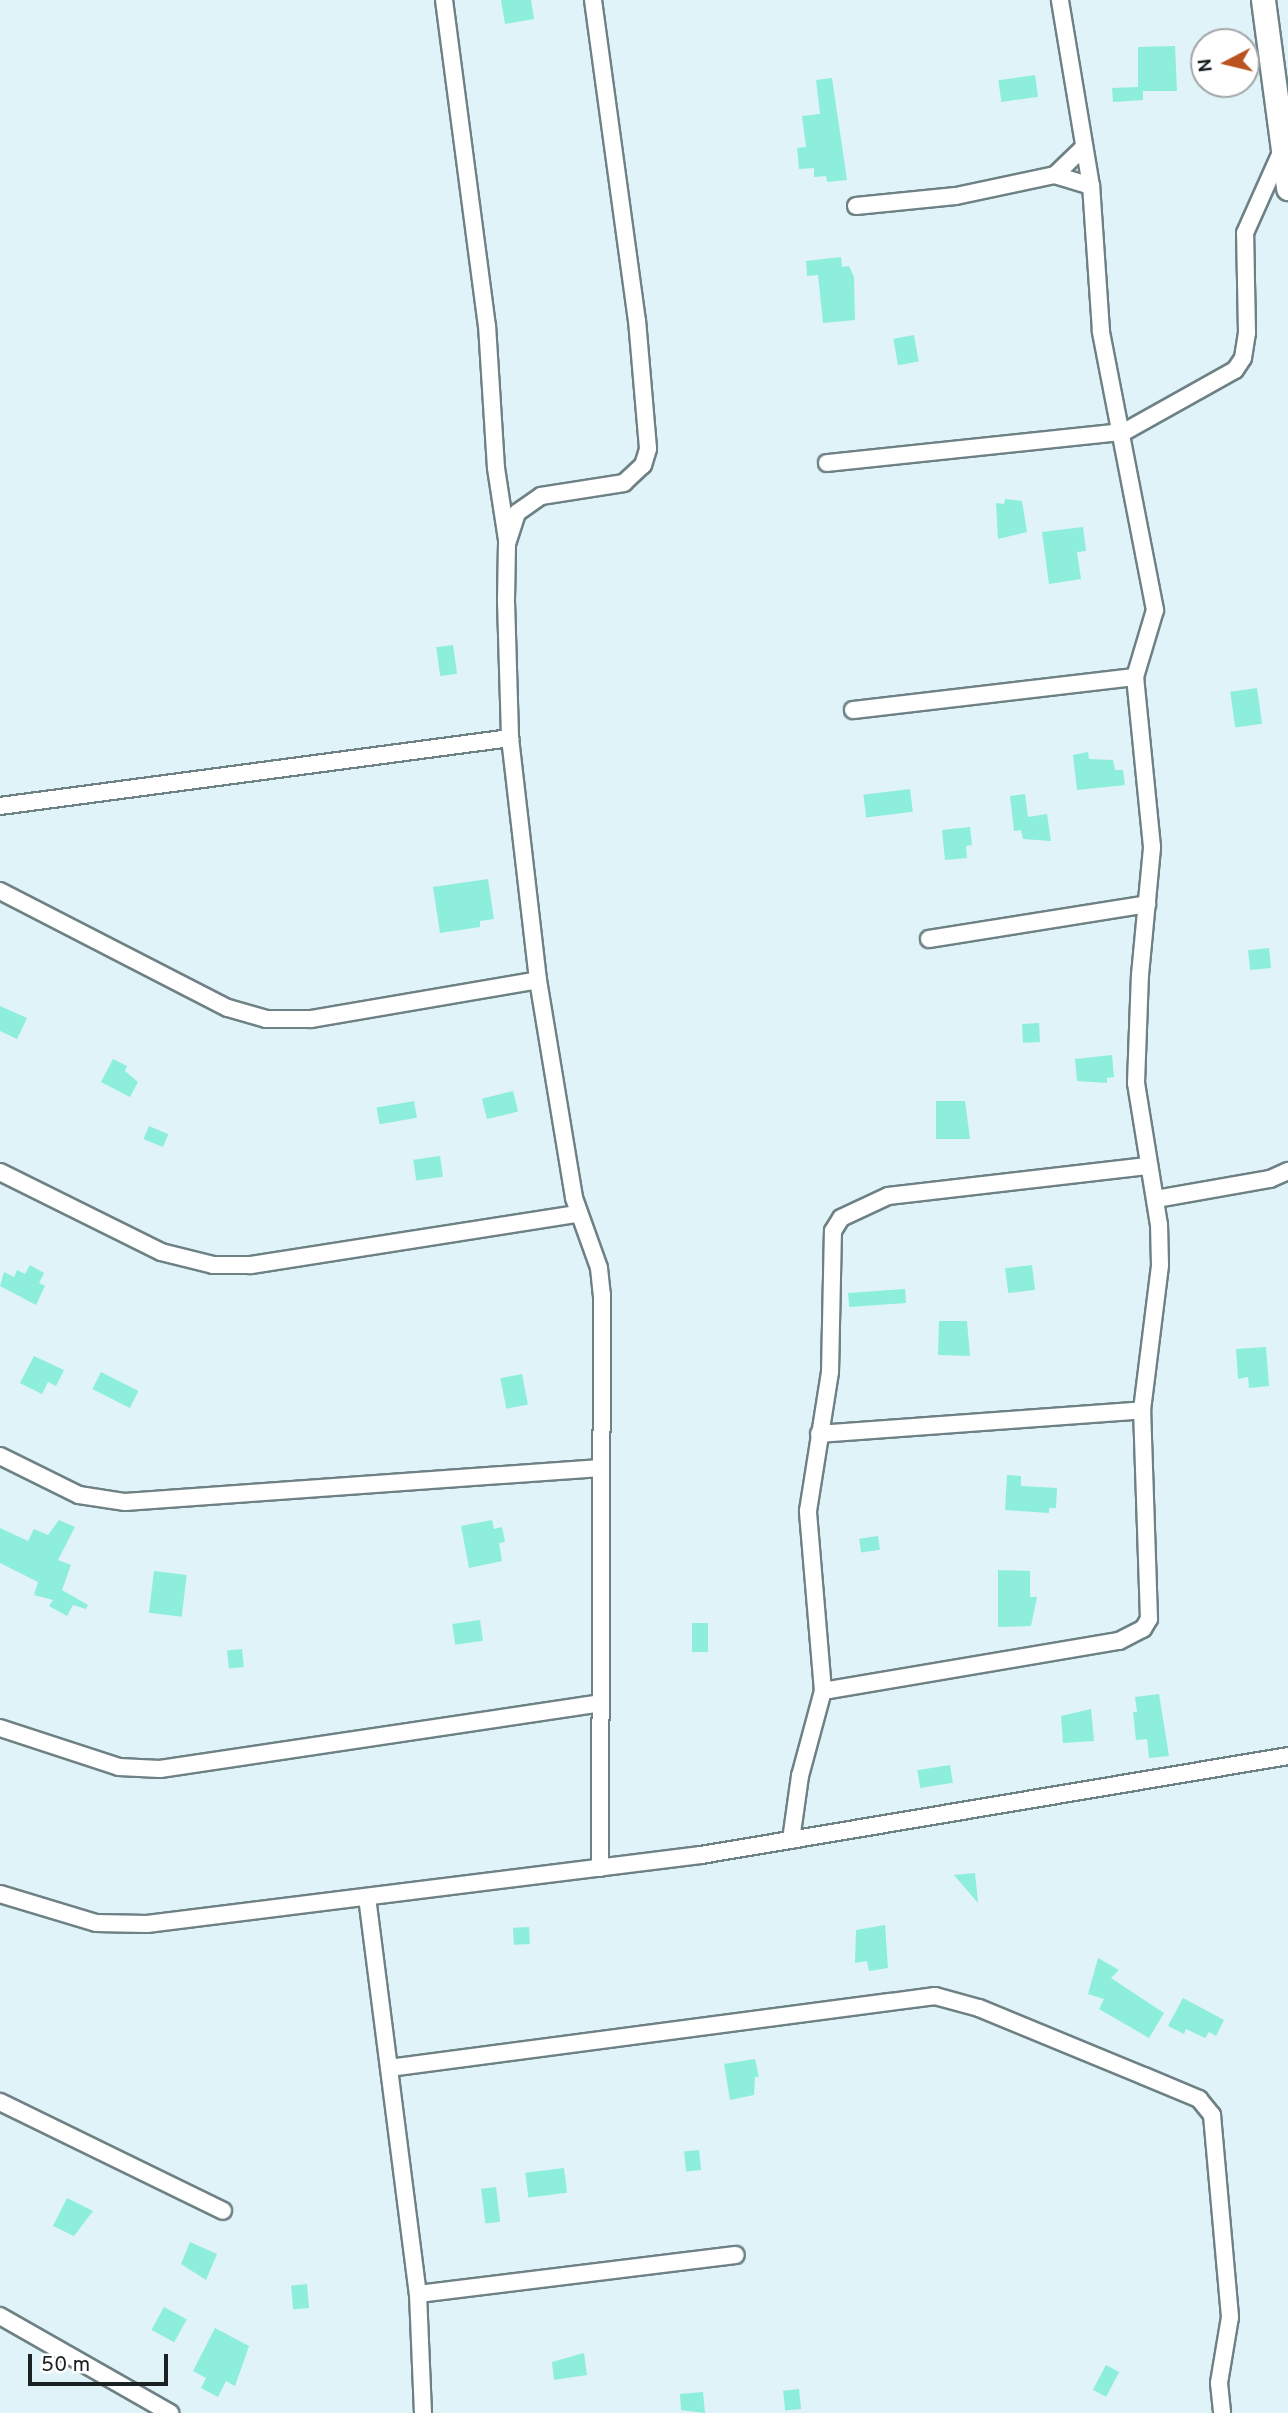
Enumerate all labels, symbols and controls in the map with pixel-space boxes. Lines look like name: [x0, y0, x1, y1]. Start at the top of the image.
north arrow: [1190, 28, 1260, 98]
text: N: [1193, 57, 1219, 74]
scale bar: [32, 2340, 172, 2384]
text: 50 m: [41, 2352, 90, 2379]

